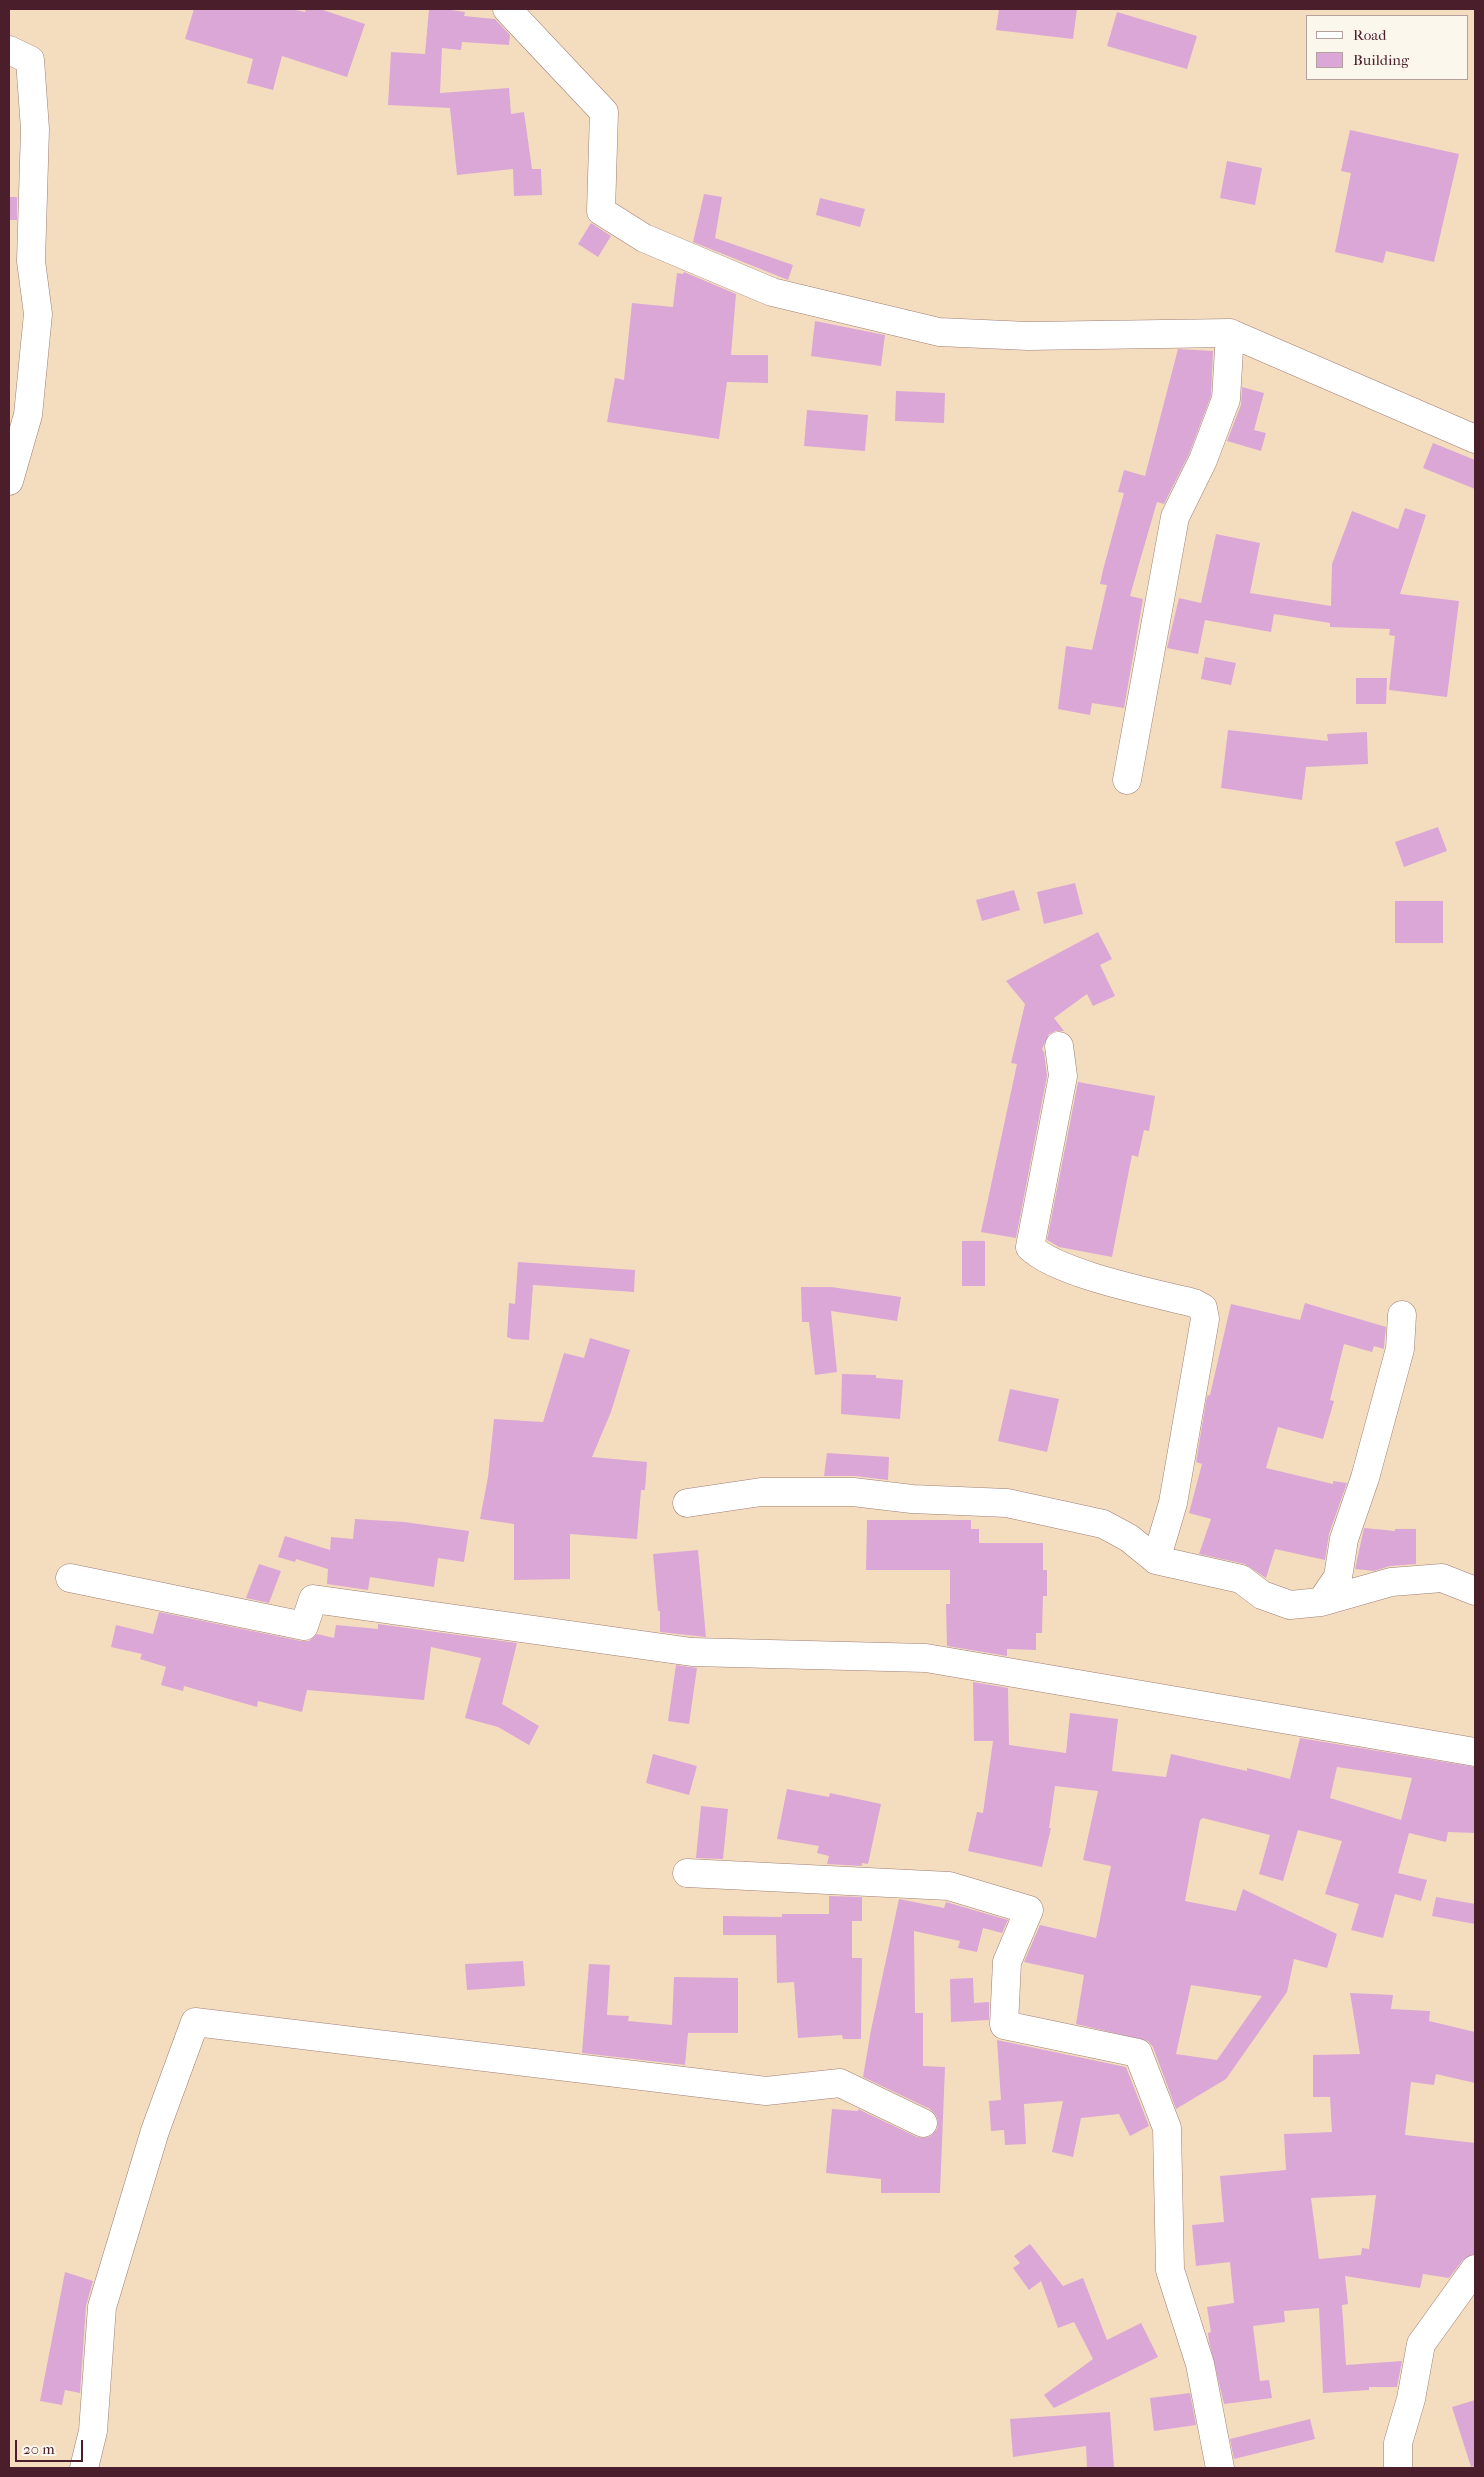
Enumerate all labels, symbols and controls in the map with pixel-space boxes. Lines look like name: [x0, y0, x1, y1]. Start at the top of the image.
legend: [1306, 15, 1469, 80]
text: Road: [1353, 26, 1386, 44]
text: Building: [1353, 51, 1409, 69]
scale bar: [18, 2430, 85, 2462]
text: 20 m: [23, 2440, 55, 2458]

